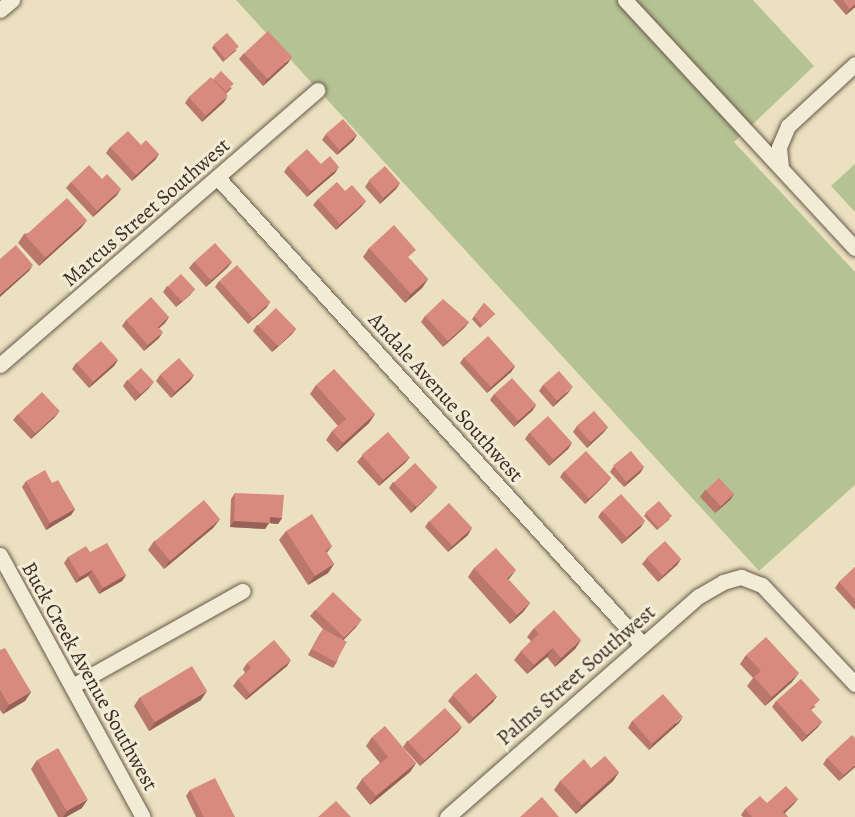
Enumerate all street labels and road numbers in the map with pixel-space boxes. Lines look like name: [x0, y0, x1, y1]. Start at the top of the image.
street label: Marcus Street Southwest: [57, 132, 235, 292]
street label: Andale Avenue Southwest: [363, 307, 529, 487]
street label: Buck Creek Avenue Southwest: [17, 557, 163, 795]
street label: Palms Street Southwest: [492, 599, 660, 751]

